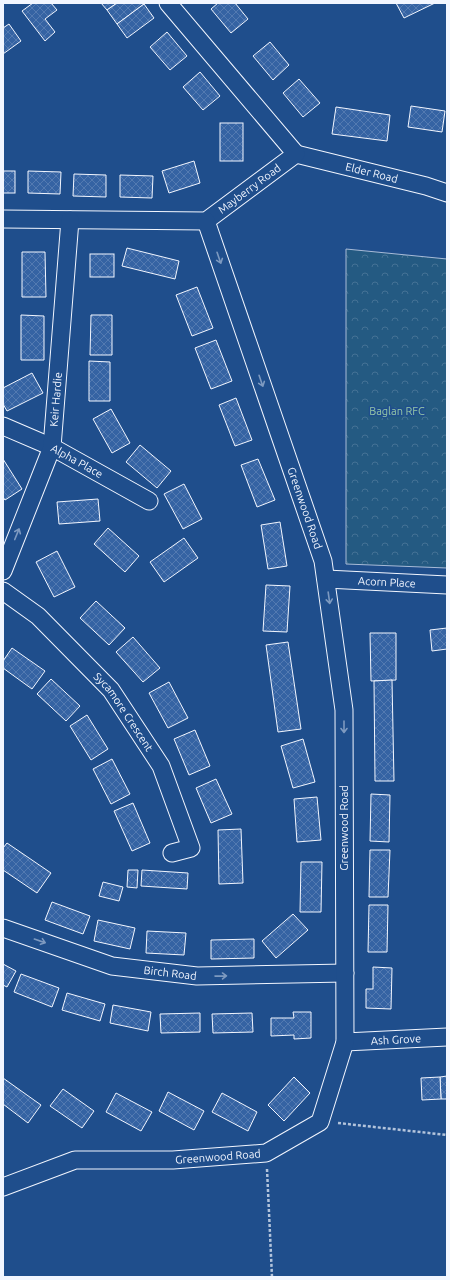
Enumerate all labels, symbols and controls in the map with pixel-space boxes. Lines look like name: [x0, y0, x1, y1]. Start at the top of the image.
street label: Elder Road: [344, 160, 399, 185]
street label: Mayberry Road: [216, 162, 283, 216]
one-way arrow: [215, 252, 223, 264]
street label: Keir Hardie: [48, 372, 64, 427]
one-way arrow: [258, 374, 265, 387]
park label: Baglan RFC: [369, 405, 425, 417]
street label: Alpha Place: [49, 442, 105, 480]
street label: Greenwood Road: [285, 466, 325, 550]
one-way arrow: [14, 529, 22, 541]
street label: Acorn Place: [358, 575, 416, 589]
one-way arrow: [325, 591, 333, 604]
street label: Sycamore Crescent: [91, 670, 156, 754]
one-way arrow: [340, 720, 348, 733]
street label: Greenwood Road: [338, 785, 350, 871]
one-way arrow: [33, 938, 46, 945]
street label: Birch Road: [143, 964, 197, 982]
one-way arrow: [214, 972, 227, 980]
street label: Ash Grove: [371, 1032, 421, 1047]
street label: Greenwood Road: [175, 1147, 261, 1166]

